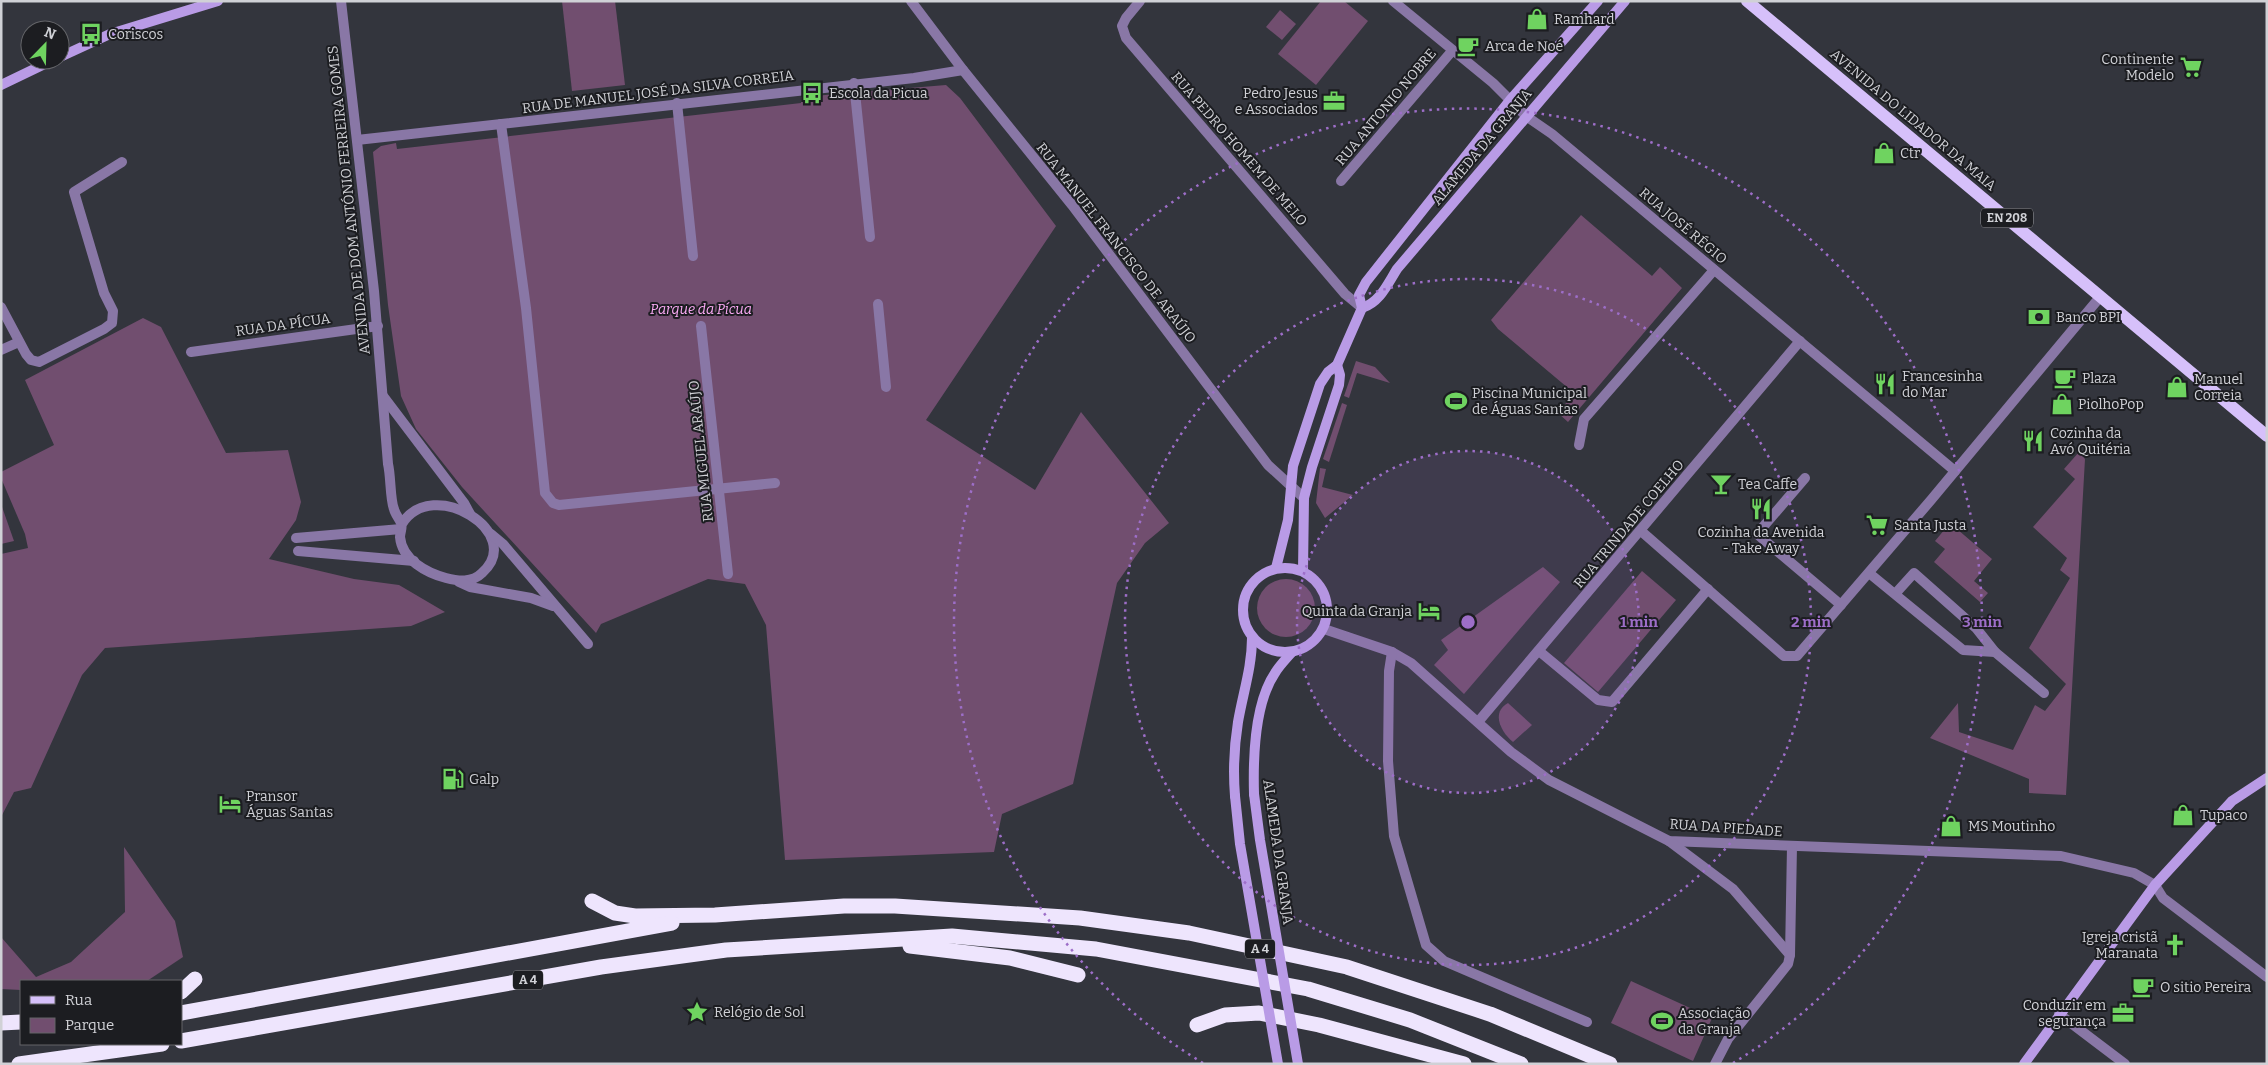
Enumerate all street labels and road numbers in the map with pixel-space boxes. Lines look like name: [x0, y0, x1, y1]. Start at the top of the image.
street label: AVENIDA DE DOM ANTÓNIO FERREIRA GOMES: [323, 45, 374, 355]
street label: RUA ANTONIO NOBRE: [1332, 45, 1440, 169]
street label: AVENIDA DO LIDADOR DA MAIA: [1827, 46, 1999, 194]
street label: RUA DE MANUEL JOSÉ DA SILVA CORREIA: [521, 66, 795, 117]
street label: RUA PEDRO HOMEM DE MELO: [1167, 68, 1311, 230]
street label: ALAMEDA DA GRANJA: [1428, 85, 1536, 208]
street label: RUA MANUEL FRANCISCO DE ARAÚJO: [1032, 139, 1200, 347]
street label: RUA JOSÉ RÉGIO: [1636, 184, 1731, 268]
road number: EN 208: [1981, 208, 2033, 228]
street label: RUA DA PÍCUA: [234, 309, 331, 340]
street label: RUA MIGUEL ARAÚJO: [684, 380, 717, 523]
street label: RUA TRINDADE COELHO: [1570, 456, 1688, 592]
street label: ALAMEDA DA GRANJA: [1259, 778, 1297, 926]
street label: RUA DA PIEDADE: [1669, 816, 1783, 840]
road number: A 4: [1245, 940, 1275, 959]
road number: A 4: [513, 970, 543, 990]

